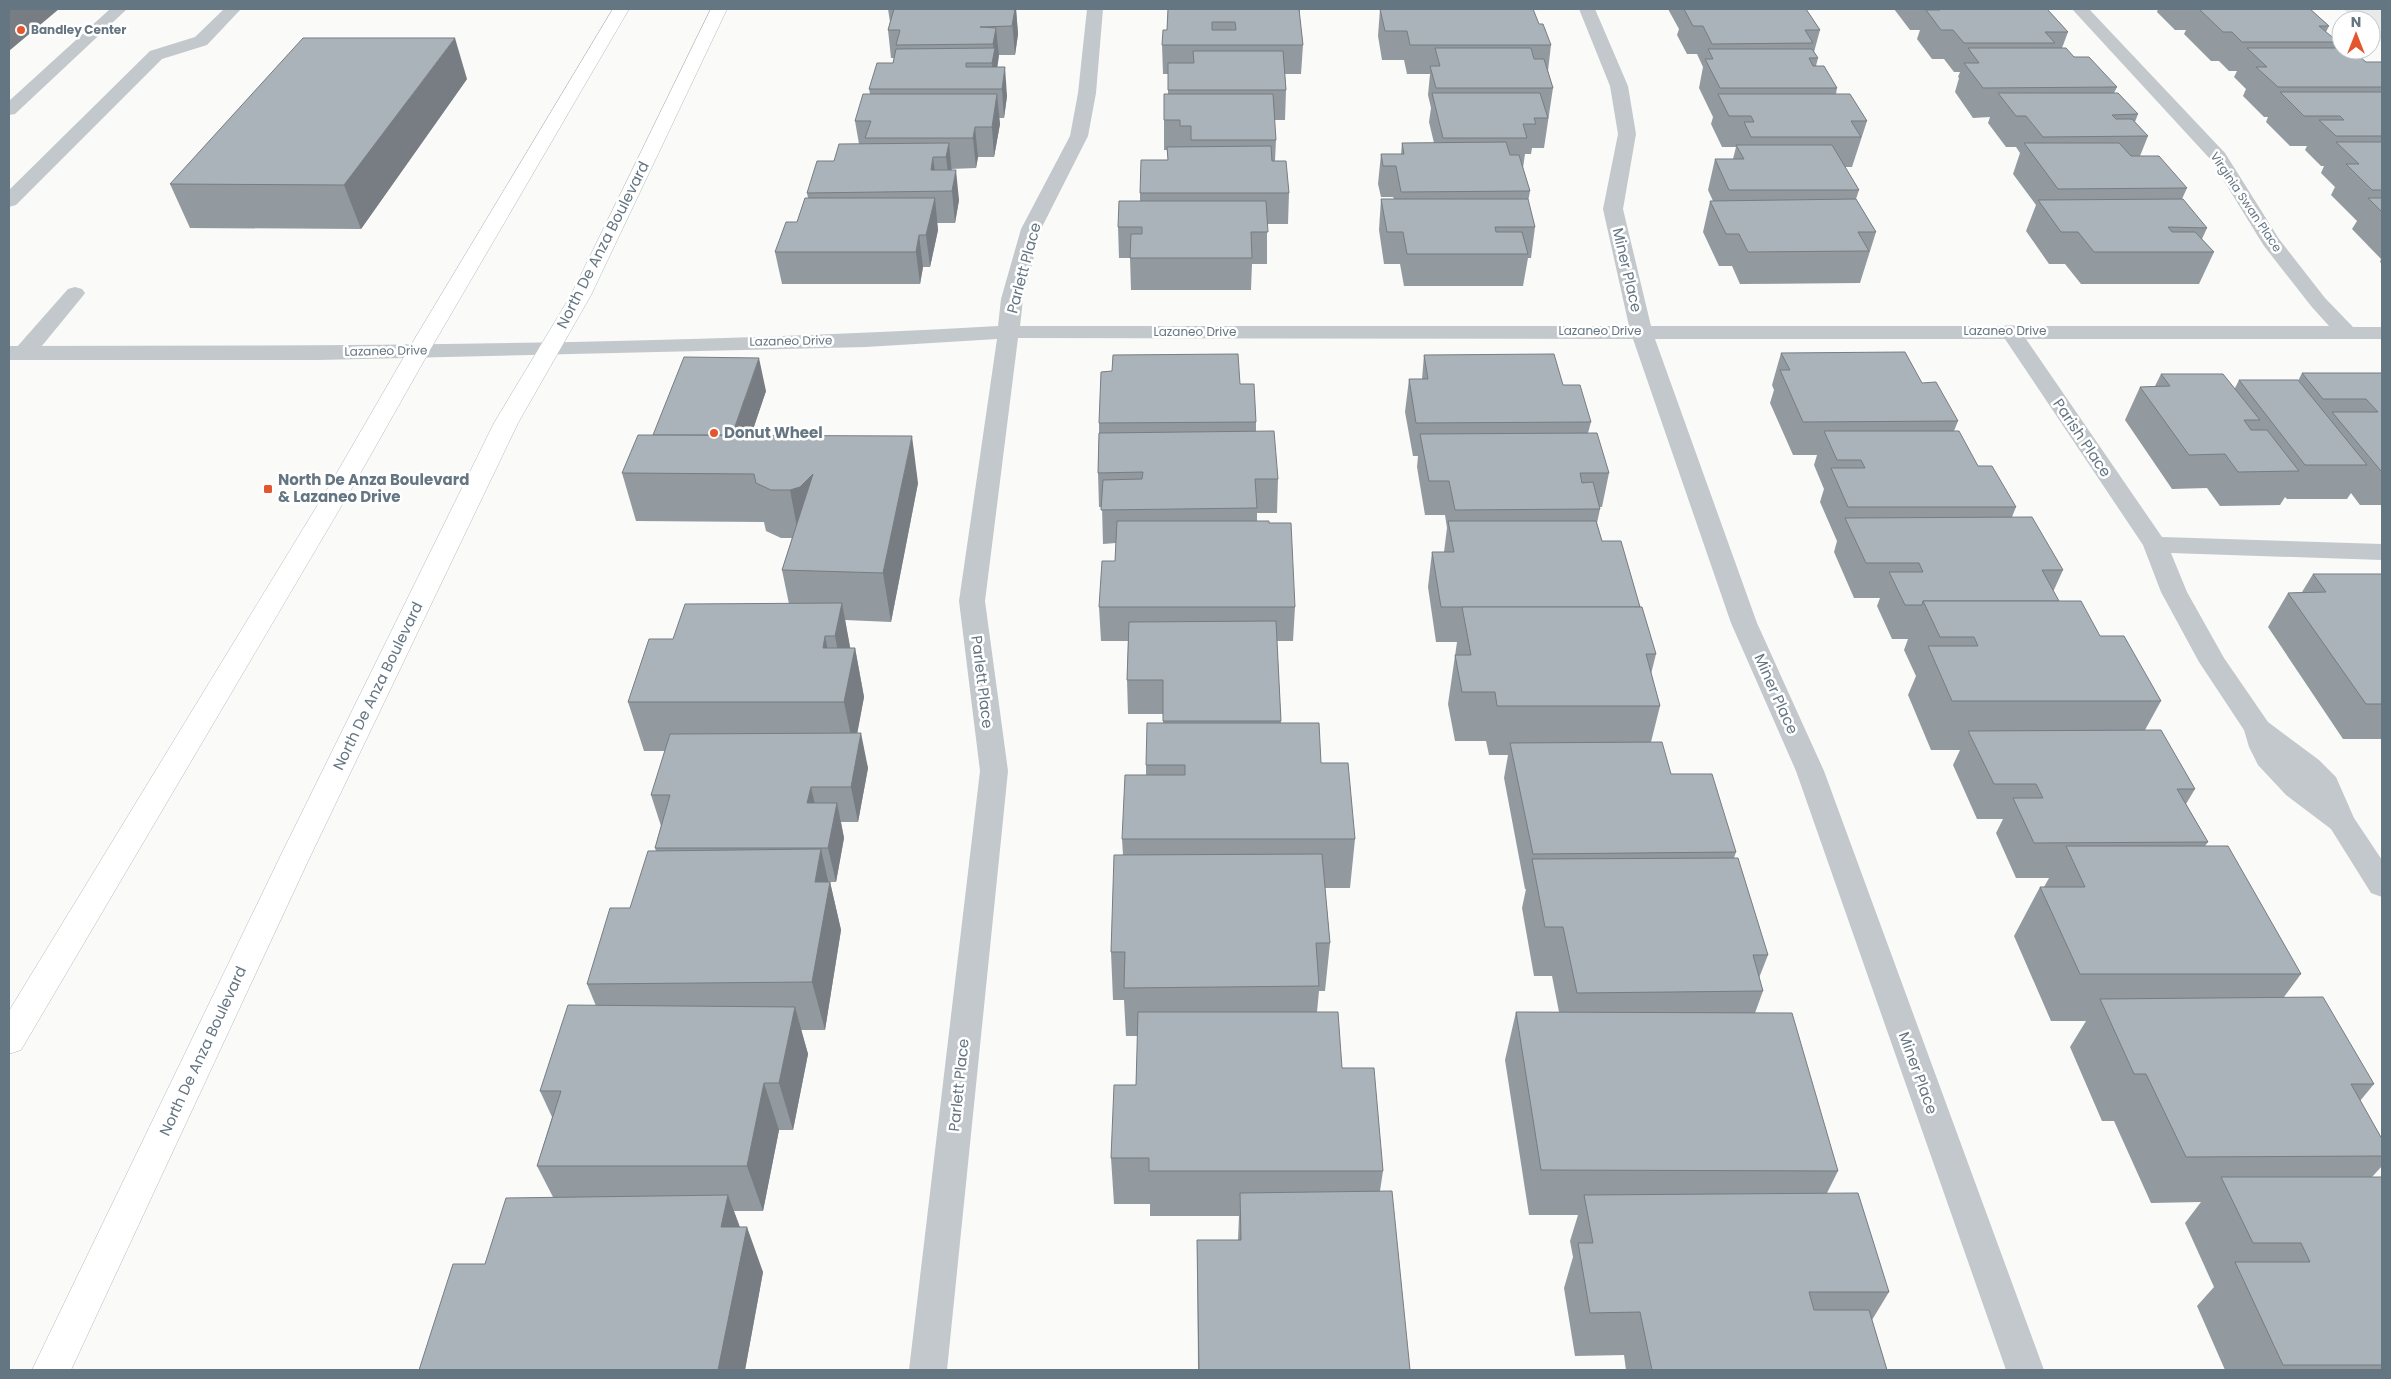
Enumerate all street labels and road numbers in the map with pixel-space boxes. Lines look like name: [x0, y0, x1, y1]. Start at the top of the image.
street label: Virginia Swan Place: [2207, 148, 2286, 255]
street label: North De Anza Boulevard: [551, 158, 654, 332]
street label: Parlett Place: [1001, 220, 1046, 316]
street label: Miner Place: [1608, 226, 1647, 314]
street label: Lazaneo Drive: [1559, 322, 1641, 339]
street label: Lazaneo Drive: [1964, 322, 2046, 339]
street label: Lazaneo Drive: [1154, 323, 1236, 340]
street label: Lazaneo Drive: [749, 331, 833, 350]
street label: Lazaneo Drive: [344, 341, 428, 360]
street label: Parish Place: [2048, 394, 2116, 481]
street label: North De Anza Boulevard: [328, 598, 428, 774]
street label: Parlett Place: [966, 634, 999, 730]
street label: Miner Place: [1749, 650, 1804, 737]
street label: North De Anza Boulevard: [154, 962, 251, 1139]
street label: Miner Place: [1894, 1029, 1943, 1117]
street label: Parlett Place: [943, 1037, 974, 1132]

